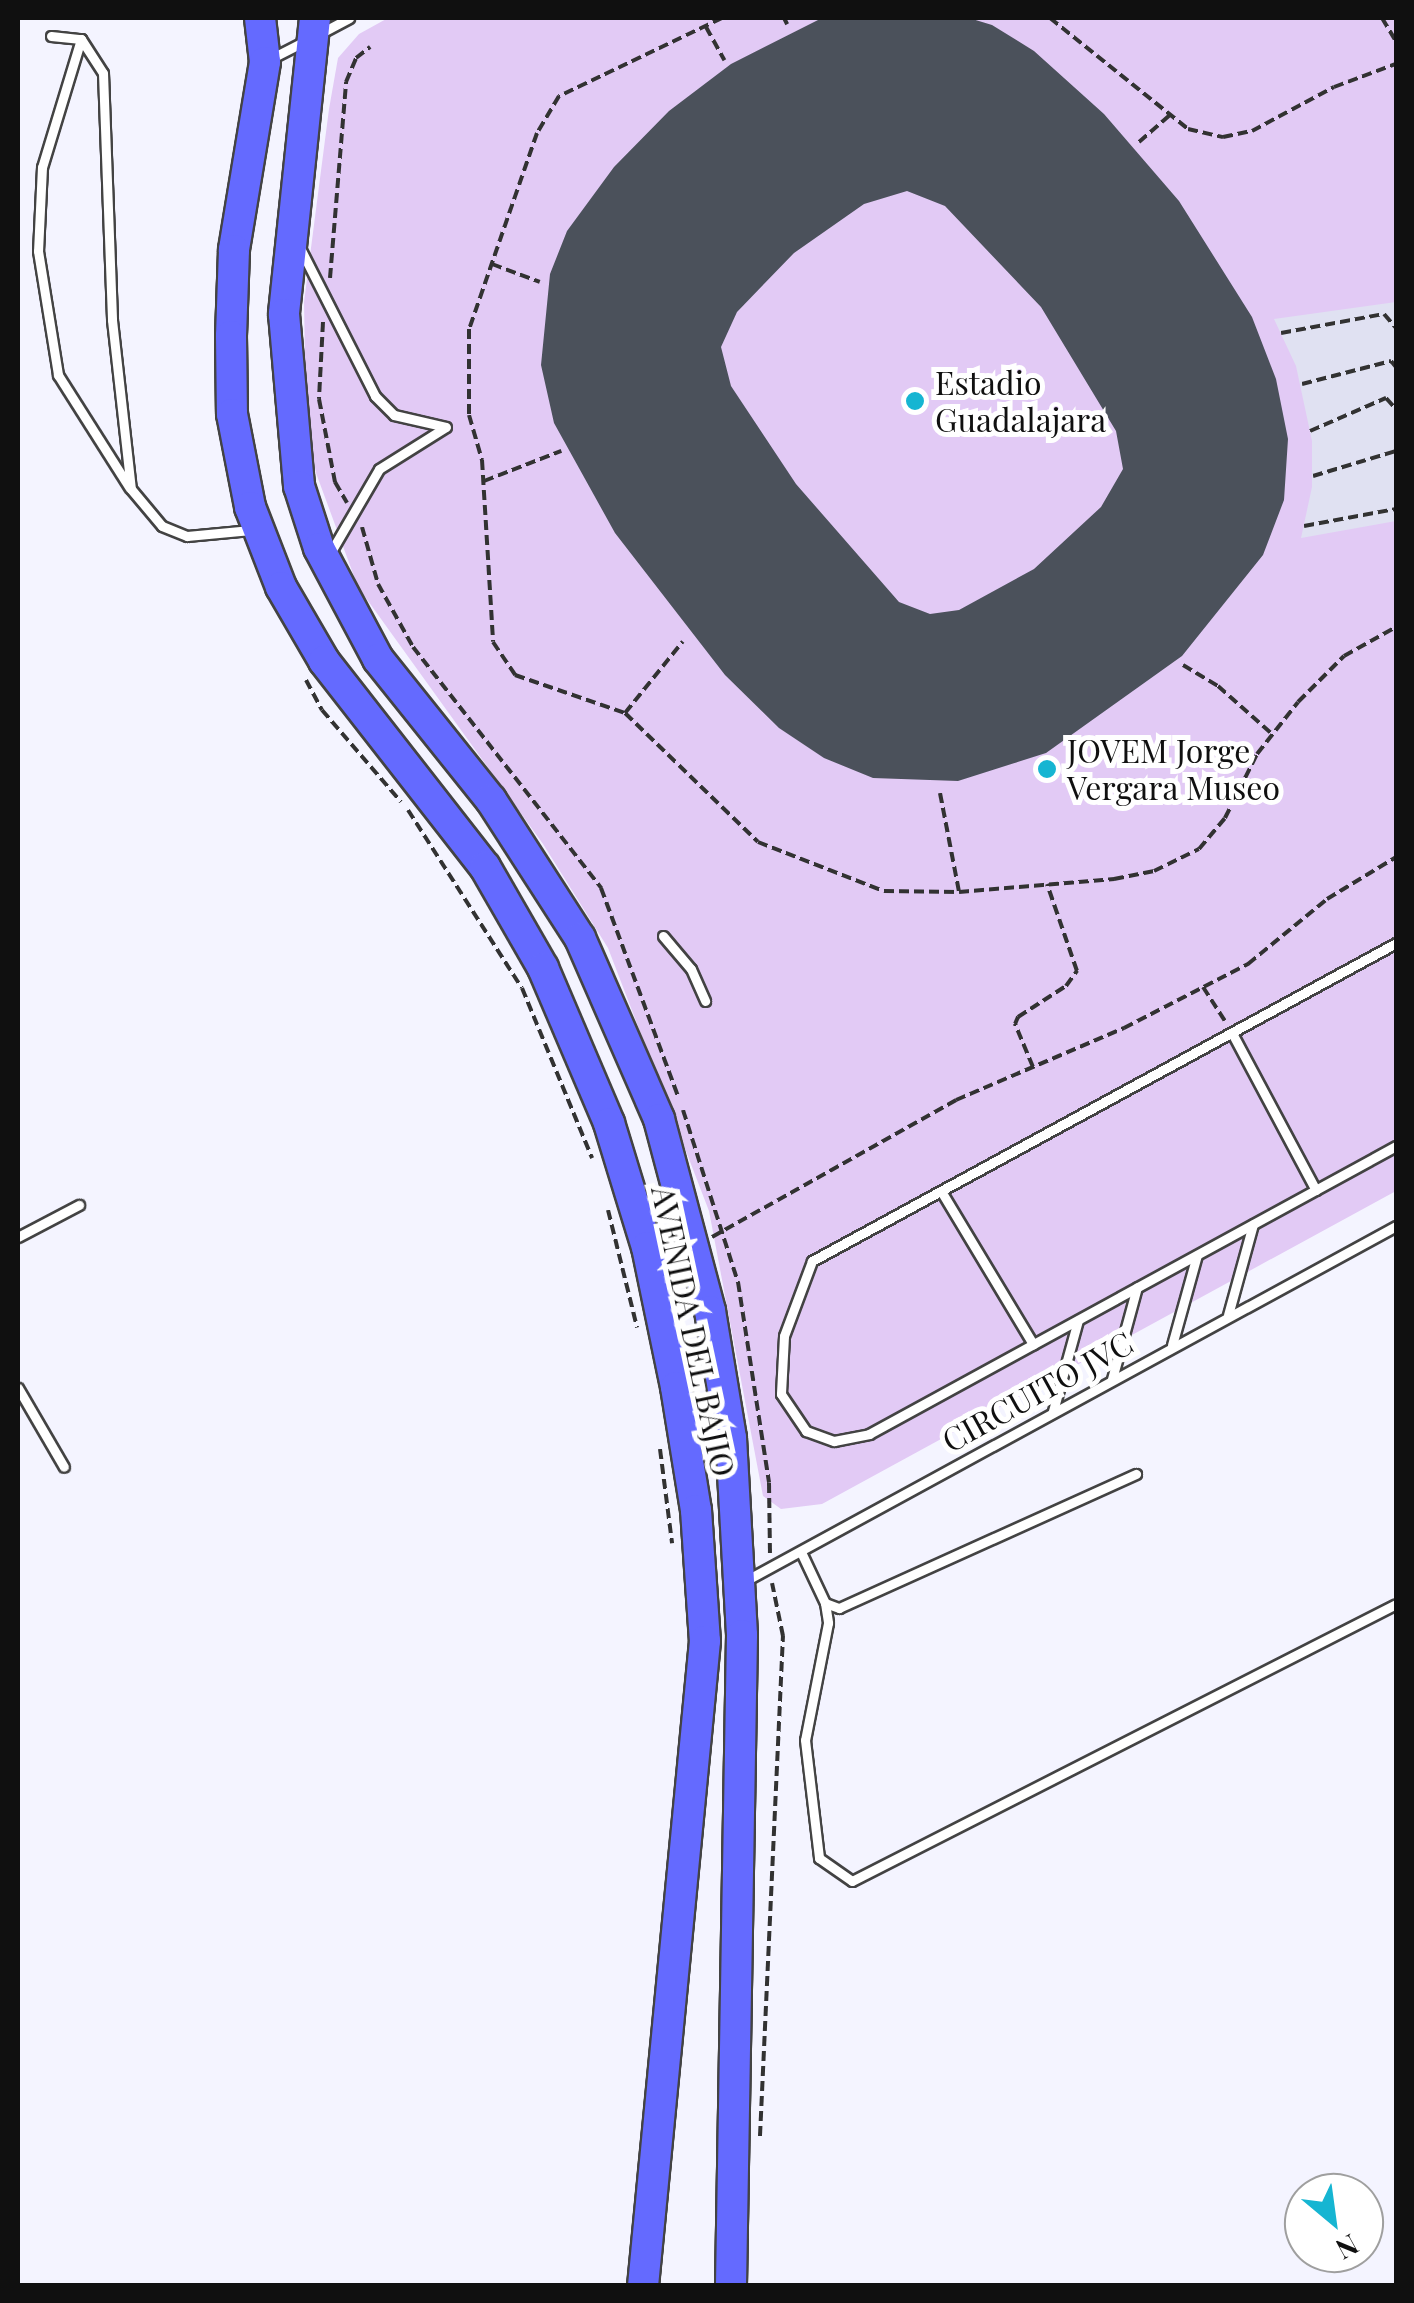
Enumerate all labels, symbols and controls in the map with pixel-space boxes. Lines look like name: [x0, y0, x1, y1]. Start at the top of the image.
place label: Estadio Guadalajara: [935, 364, 1106, 439]
marker: Estadio Guadalajara: [904, 390, 926, 412]
place label: JOVEM Jorge Vergara Museo: [1067, 732, 1280, 807]
marker: JOVEM Jorge Vergara Museo: [1036, 758, 1058, 780]
street label: AVENIDA DEL BAJIO: [644, 1182, 744, 1480]
street label: CIRCUITO JVC: [935, 1323, 1139, 1459]
north arrow: [1284, 2173, 1384, 2273]
text: N: [1330, 2227, 1366, 2269]

